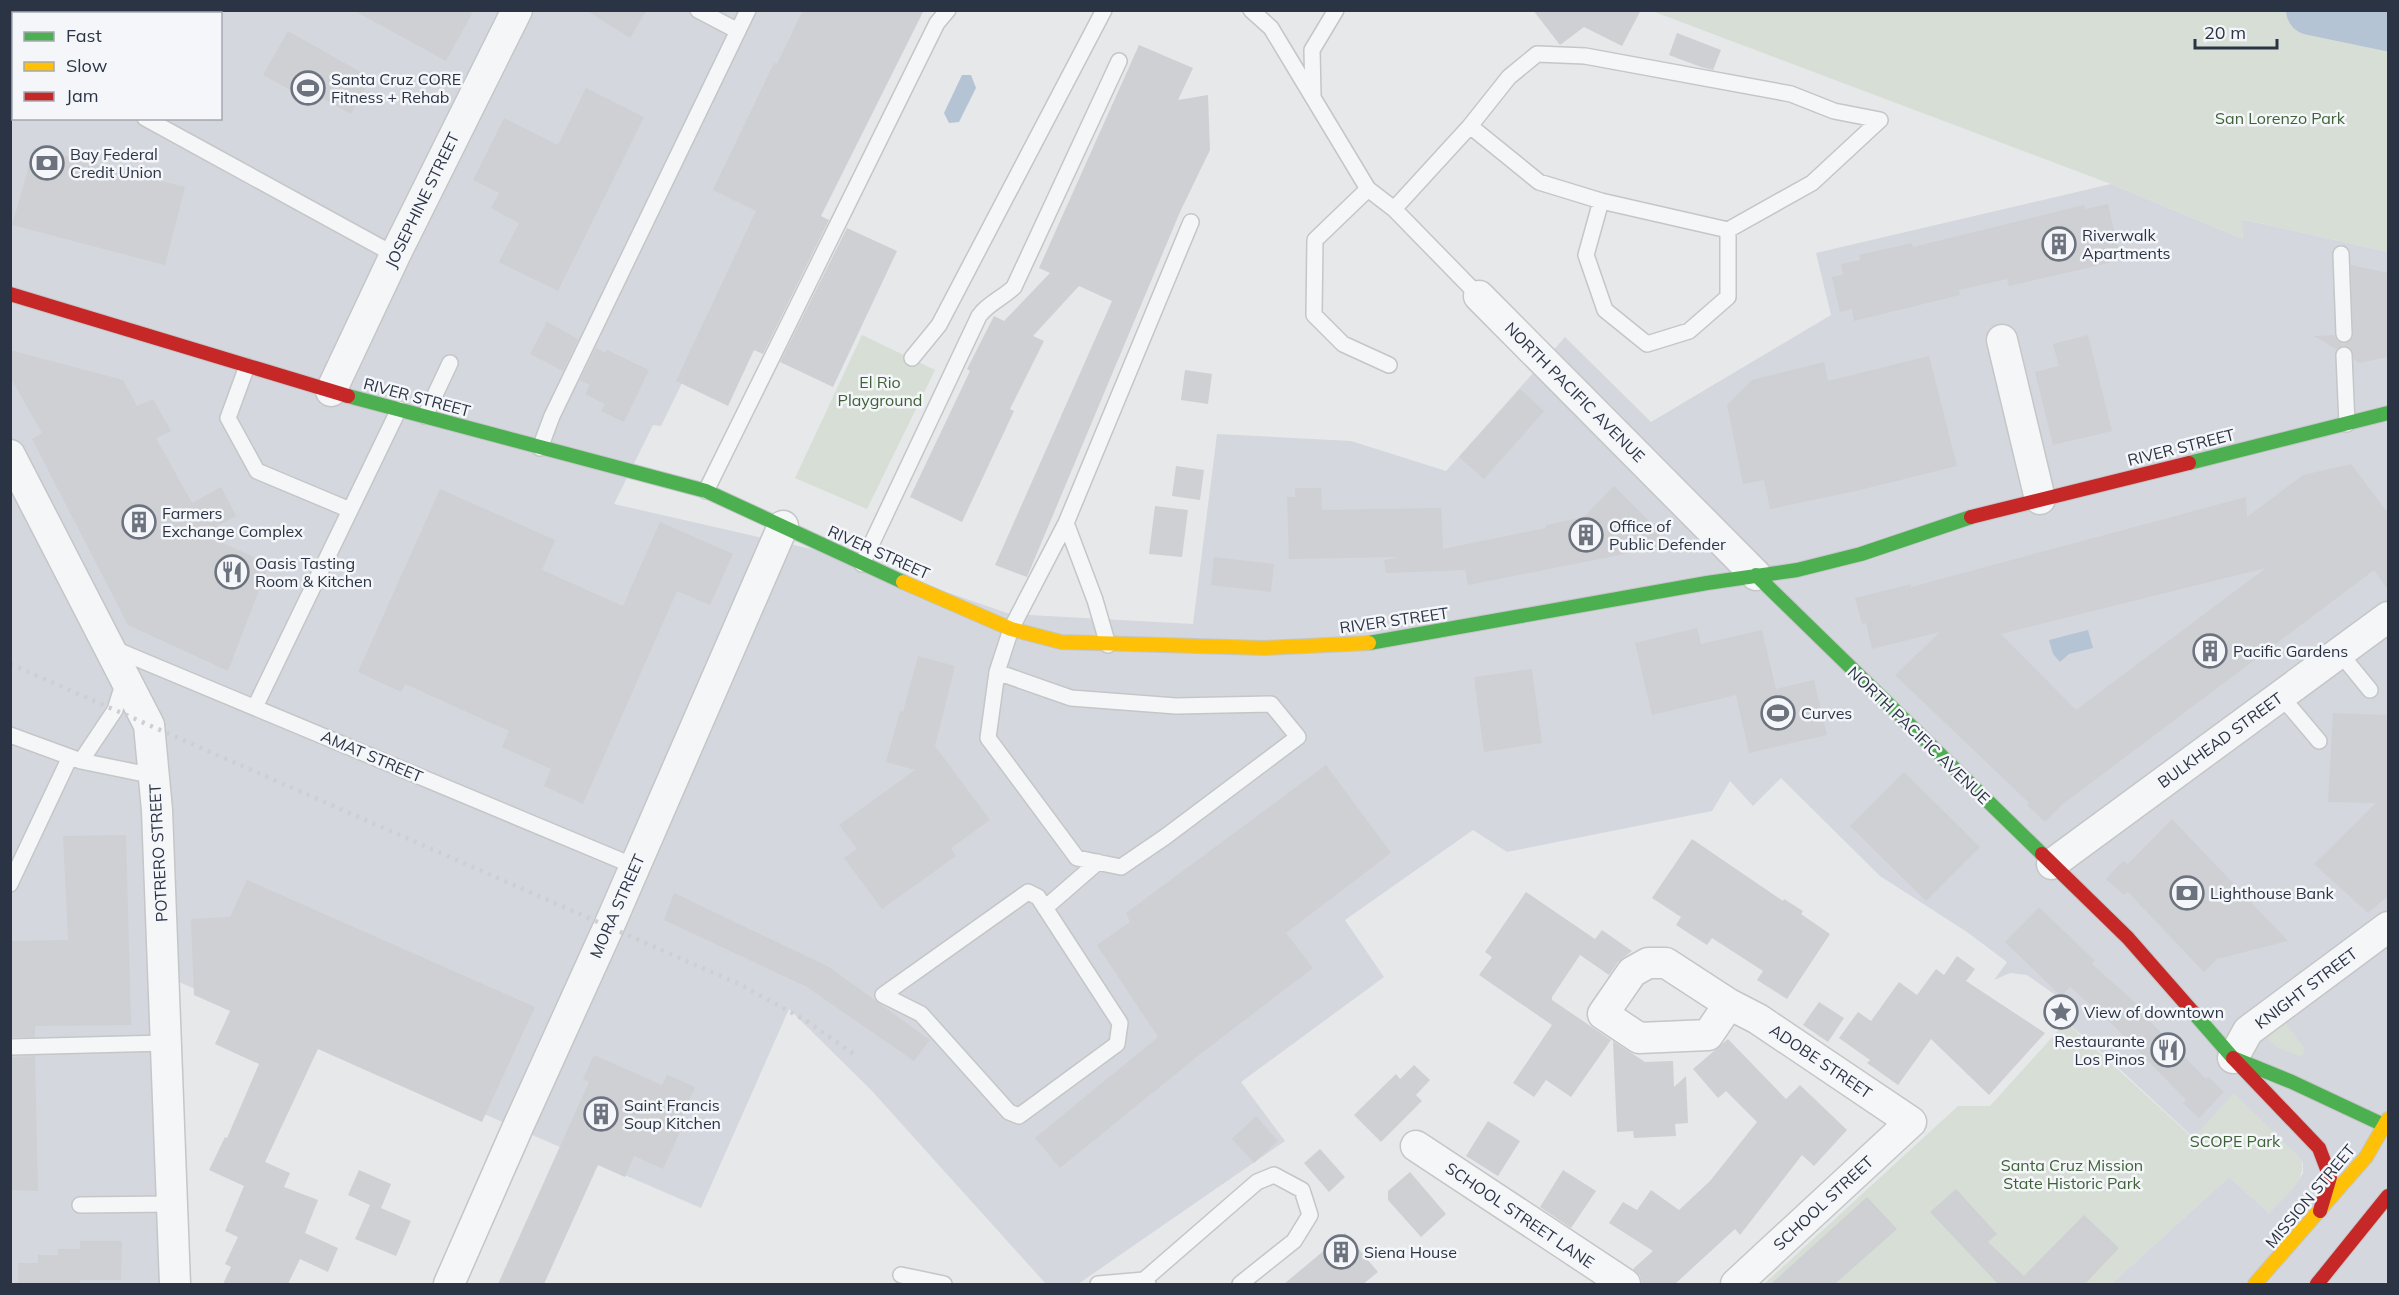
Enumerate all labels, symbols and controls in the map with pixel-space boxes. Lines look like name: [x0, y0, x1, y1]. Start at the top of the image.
legend: [12, 12, 222, 120]
scale bar: [2195, 12, 2278, 50]
text: 20 m: [2204, 21, 2246, 44]
text: Fast: [66, 24, 102, 47]
text: Slow: [66, 54, 108, 77]
place label: Santa Cruz CORE Fitness + Rehab: [331, 69, 461, 107]
sports icon: Santa Cruz CORE Fitness + Rehab: [290, 70, 326, 106]
text: Jam: [66, 84, 99, 107]
park label: San Lorenzo Park: [2215, 108, 2346, 128]
street label: JOSEPHINE STREET: [381, 129, 464, 271]
place label: Bay Federal Credit Union: [70, 144, 162, 182]
bank icon: Bay Federal Credit Union: [29, 145, 65, 181]
place label: Riverwalk Apartments: [2082, 225, 2171, 263]
building icon: Riverwalk Apartments: [2041, 226, 2077, 262]
street label: NORTH PACIFIC AVENUE: [1501, 318, 1649, 466]
park label: El Rio Playground: [838, 372, 922, 410]
street label: RIVER STREET: [361, 373, 473, 421]
street label: RIVER STREET: [2125, 424, 2237, 470]
place label: Farmers Exchange Complex: [162, 503, 303, 541]
building icon: Farmers Exchange Complex: [121, 504, 157, 540]
place label: Office of Public Defender: [1609, 516, 1726, 554]
building icon: Office of Public Defender: [1568, 517, 1604, 553]
street label: RIVER STREET: [825, 521, 934, 584]
place label: Oasis Tasting Room & Kitchen: [255, 553, 372, 591]
restaurant icon: Oasis Tasting Room & Kitchen: [214, 554, 250, 590]
street label: RIVER STREET: [1338, 602, 1450, 638]
building icon: Pacific Gardens: [2192, 633, 2228, 669]
place label: Pacific Gardens: [2233, 641, 2348, 661]
street label: NORTH PACIFIC AVENUE: [1844, 662, 1994, 808]
street label: BULKHEAD STREET: [2154, 688, 2287, 792]
sports icon: Curves: [1760, 695, 1796, 731]
place label: Curves: [1801, 703, 1852, 723]
street label: AMAT STREET: [318, 726, 426, 787]
street label: POTRERO STREET: [144, 783, 172, 923]
street label: MORA STREET: [585, 851, 649, 961]
bank icon: Lighthouse Bank: [2169, 875, 2205, 911]
place label: Lighthouse Bank: [2210, 883, 2335, 903]
street label: KNIGHT STREET: [2251, 943, 2361, 1033]
place icon: View of downtown: [2043, 994, 2079, 1030]
place label: View of downtown: [2084, 1002, 2224, 1022]
street label: ADOBE STREET: [1766, 1019, 1876, 1103]
place label: Restaurante Los Pinos: [2054, 1031, 2145, 1069]
restaurant icon: Restaurante Los Pinos: [2150, 1032, 2186, 1068]
place label: Saint Francis Soup Kitchen: [624, 1095, 721, 1133]
building icon: Saint Francis Soup Kitchen: [583, 1096, 619, 1132]
park label: SCOPE Park: [2190, 1131, 2281, 1151]
street label: MISSION STREET: [2261, 1140, 2359, 1252]
street label: SCHOOL STREET: [1769, 1151, 1877, 1254]
park label: Santa Cruz Mission State Historic Park: [2001, 1155, 2143, 1193]
street label: SCHOOL STREET LANE: [1442, 1158, 1598, 1272]
building icon: Siena House: [1323, 1234, 1359, 1270]
place label: Siena House: [1364, 1242, 1457, 1262]

